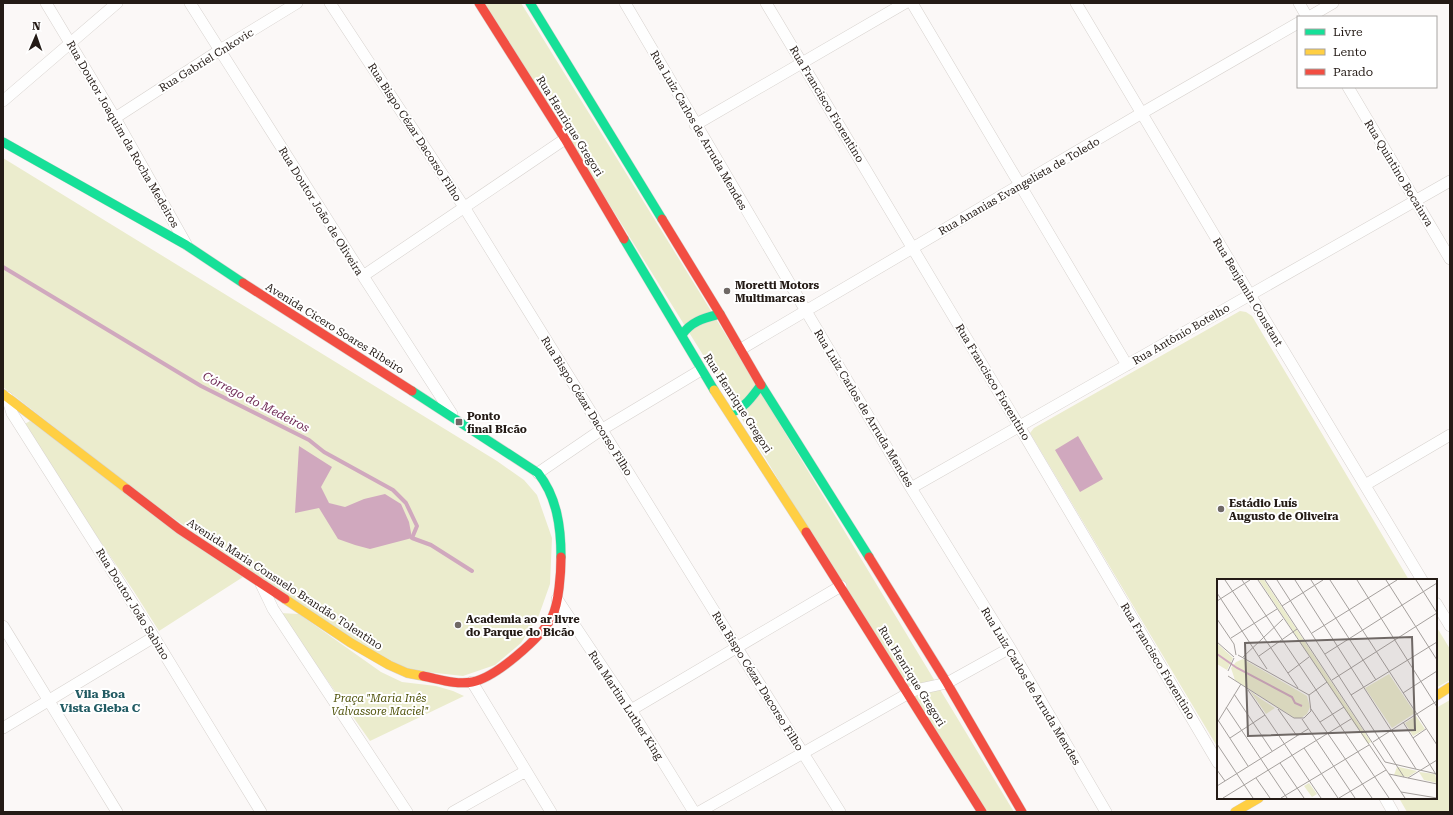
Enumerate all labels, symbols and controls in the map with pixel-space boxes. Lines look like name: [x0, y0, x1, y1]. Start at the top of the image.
north arrow: [16, 16, 56, 56]
legend: [1297, 16, 1437, 88]
text: N: [32, 20, 41, 33]
text: Livre: [1333, 25, 1363, 39]
street label: Rua Gabriel Cnkovic: [157, 26, 256, 95]
street label: Rua Doutor Joaquim da Rocha Medeiros: [64, 39, 182, 230]
street label: Rua Francisco Fiorentino: [787, 44, 867, 165]
text: Lento: [1333, 45, 1367, 59]
street label: Rua Luiz Carlos de Arruda Mendes: [647, 48, 750, 212]
street label: Rua Bispo Cézar Dacorso Filho: [365, 61, 464, 204]
text: Parado: [1333, 65, 1373, 79]
street label: Rua Henrique Gregori: [533, 74, 606, 179]
street label: Rua Quintino Bocaiuva: [1362, 118, 1436, 229]
street label: Rua Ananias Evangelista de Toledo: [936, 135, 1102, 238]
street label: Rua Doutor João de Oliveira: [276, 145, 366, 278]
street label: Rua Benjamin Constant: [1210, 236, 1285, 349]
place label: Moretti Motors Multimarcas: [735, 279, 820, 305]
street label: Avenida Cicero Soares Ribeiro: [263, 280, 406, 377]
marker: Moretti Motors Multimarcas: [722, 286, 732, 296]
street label: Rua Antônio Botelho: [1130, 301, 1232, 368]
street label: Rua Francisco Fiorentino: [953, 322, 1033, 443]
street label: Rua Luiz Carlos de Arruda Mendes: [811, 327, 916, 490]
street label: Rua Bispo Cézar Dacorso Filho: [538, 334, 635, 479]
street label: Rua Henrique Gregori: [701, 351, 775, 456]
water label: Córrego do Medeiros: [200, 369, 312, 435]
place label: Ponto final BIcão: [467, 410, 527, 436]
marker: Ponto final BIcão: [454, 417, 464, 427]
place label: Estádio Luís Augusto de Oliveira: [1229, 497, 1339, 523]
marker: Estádio Luís Augusto de Oliveira: [1216, 504, 1226, 514]
street label: Avenida Maria Consuelo Brandão Tolentino: [185, 516, 385, 653]
street label: Rua Doutor João Sabino: [93, 546, 172, 662]
inset map: [1217, 579, 1437, 799]
street label: Rua Francisco Fiorentino: [1118, 601, 1198, 722]
street label: Rua Luiz Carlos de Arruda Mendes: [978, 605, 1083, 768]
street label: Rua Bispo Cézar Dacorso Filho: [709, 609, 806, 754]
place label: Academia ao ar livre do Parque do Bicão: [466, 613, 580, 639]
marker: Academia ao ar livre do Parque do Bicão: [453, 620, 463, 630]
street label: Rua Henrique Gregori: [875, 624, 948, 729]
street label: Rua Martim Luther King: [585, 648, 666, 763]
district label: Vila Boa Vista Gleba C: [60, 687, 141, 715]
park label: Praça "Maria Inês Valvassore Maciel": [331, 692, 429, 718]

